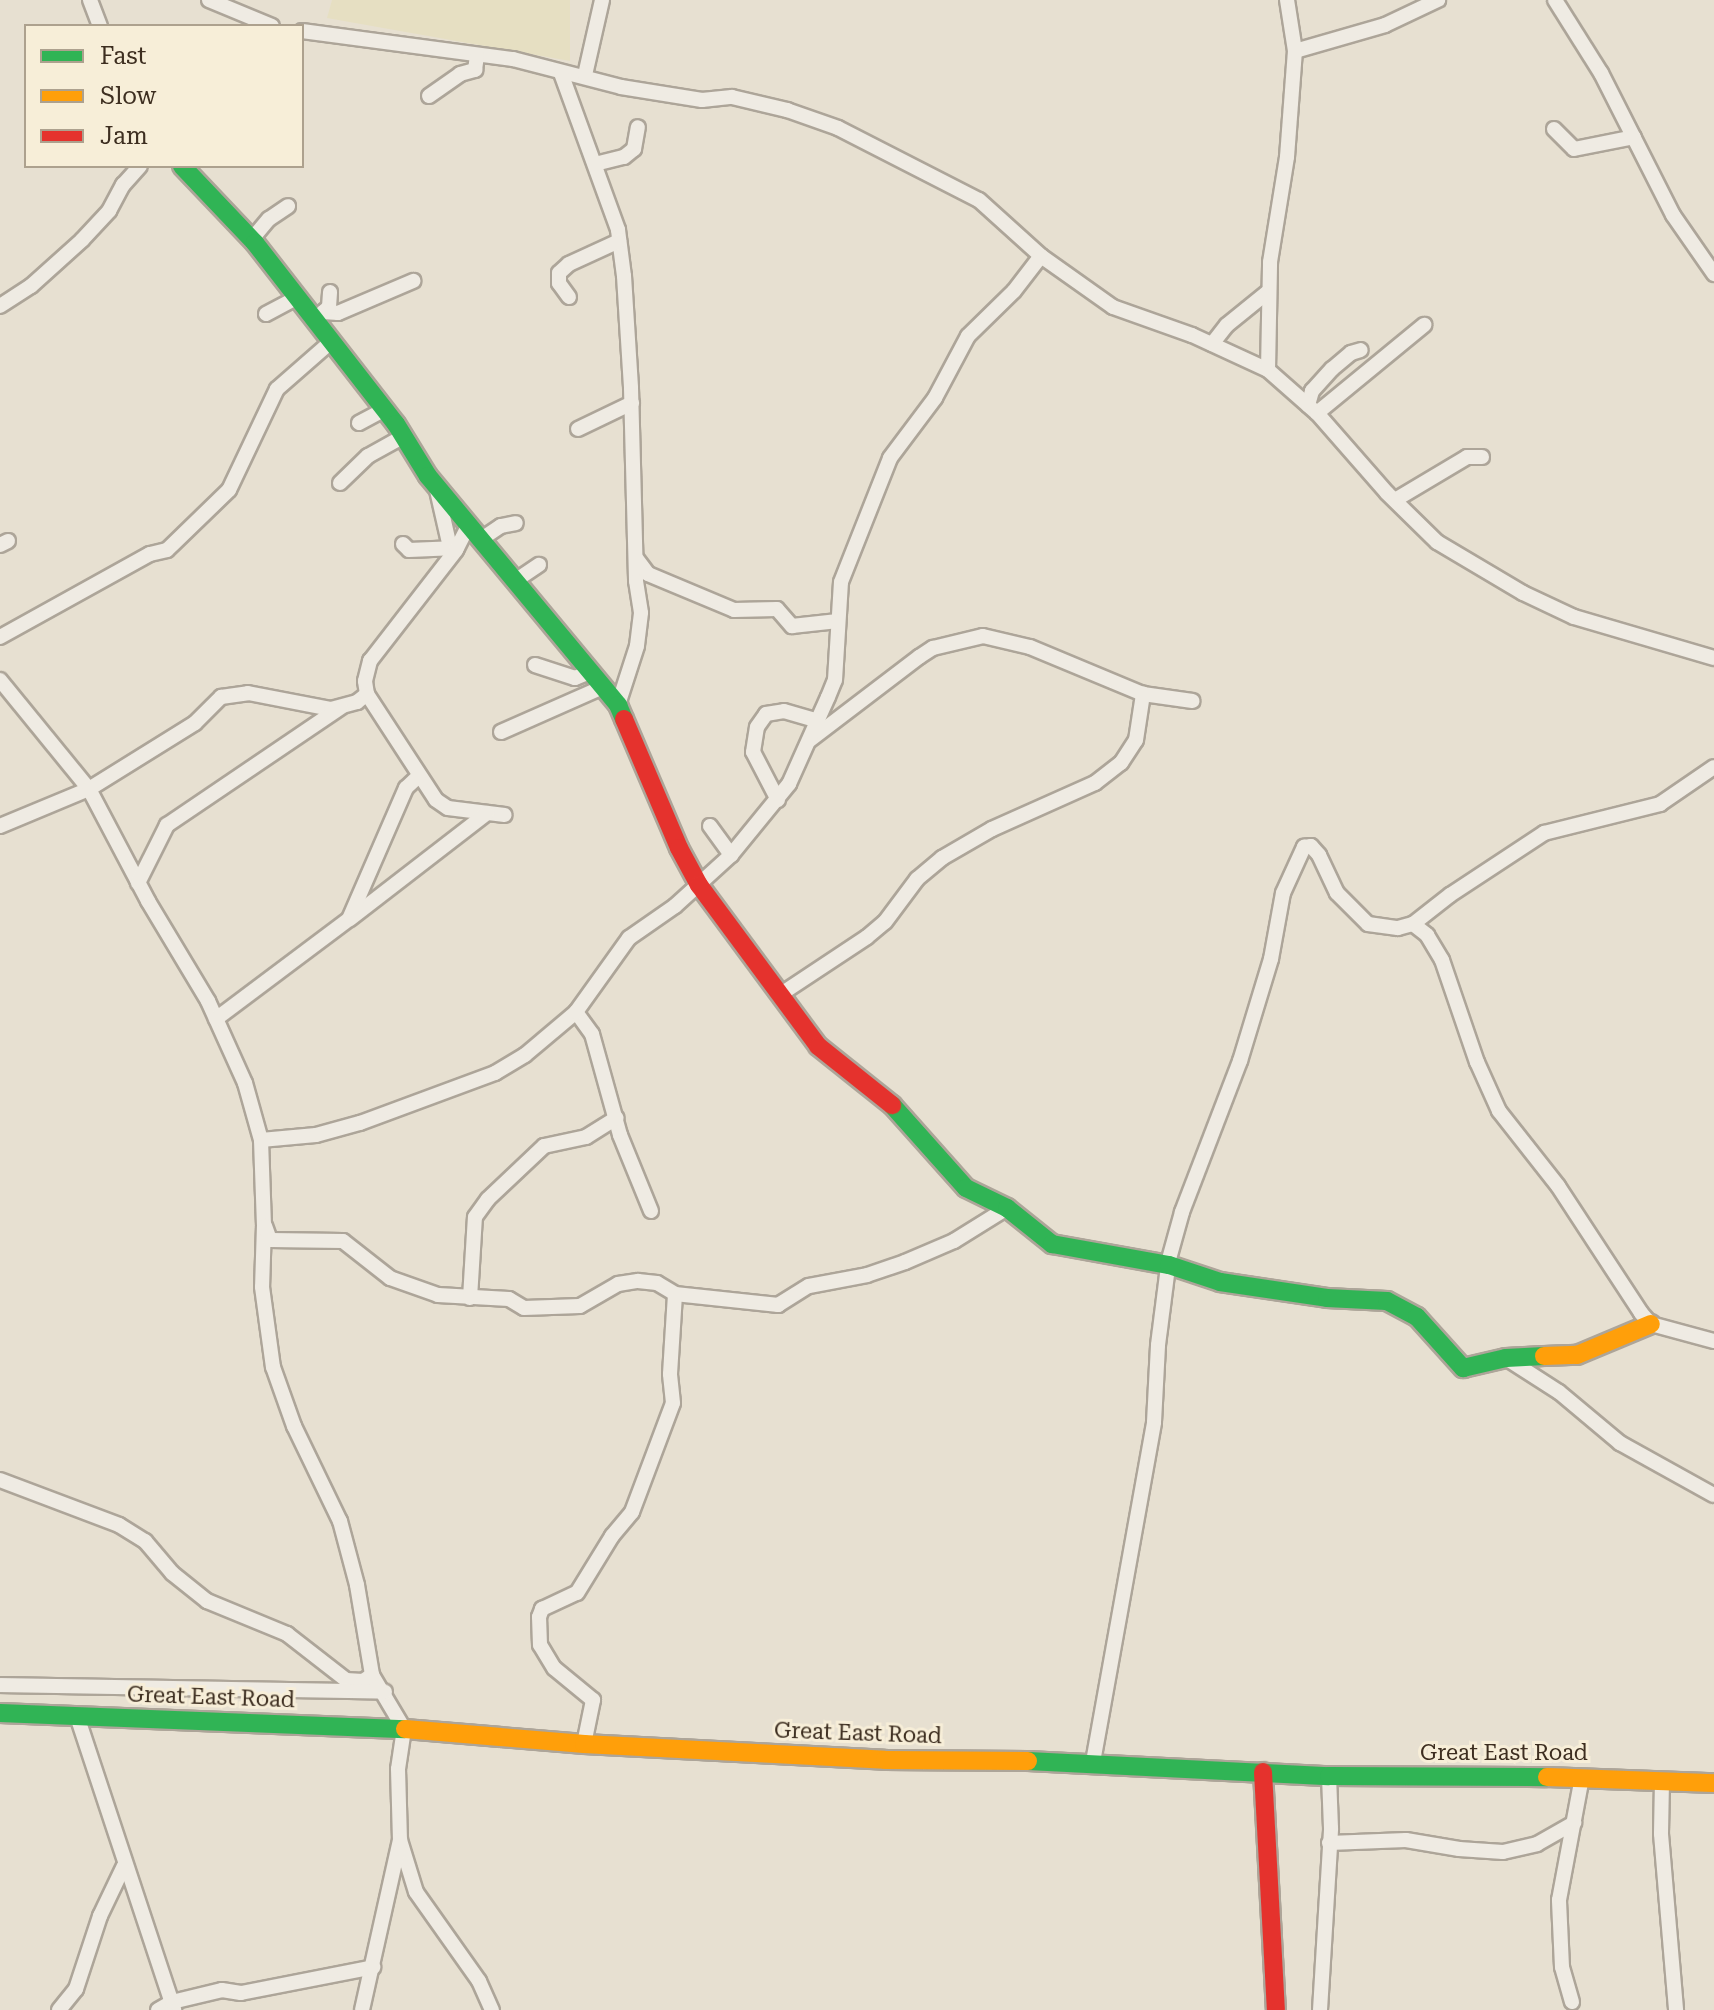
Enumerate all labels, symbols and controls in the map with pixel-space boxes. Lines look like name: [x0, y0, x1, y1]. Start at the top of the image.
legend: [24, 24, 304, 168]
text: Fast: [100, 42, 147, 70]
text: Slow: [100, 82, 156, 110]
text: Jam: [100, 122, 148, 150]
street label: Great East Road: [127, 1681, 295, 1713]
street label: Great East Road: [774, 1717, 942, 1749]
street label: Great East Road: [1420, 1740, 1588, 1766]

